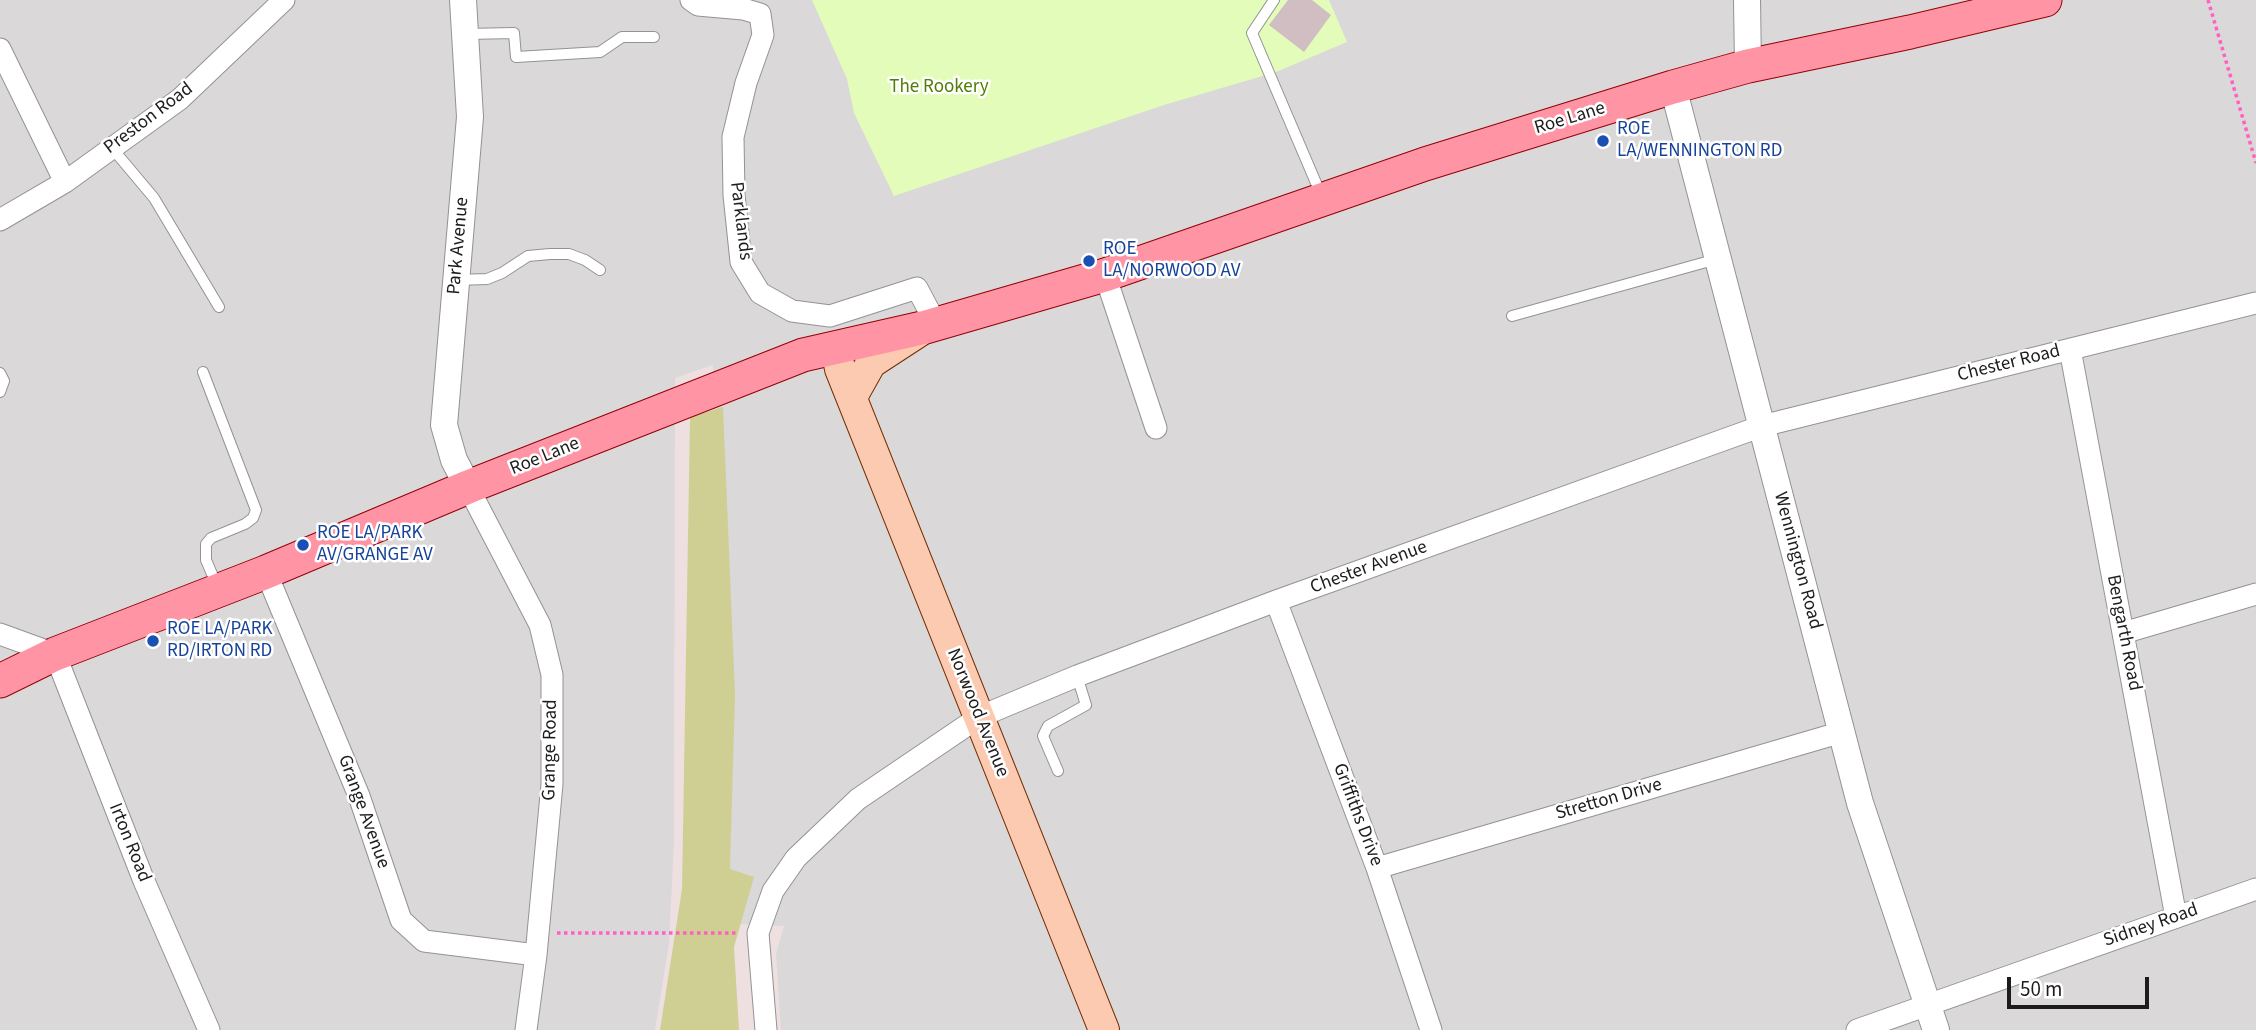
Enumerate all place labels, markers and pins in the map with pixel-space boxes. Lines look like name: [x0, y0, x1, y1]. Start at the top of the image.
place label: ROE LA/WENNINGTON RD: [1617, 119, 1782, 163]
marker: ROE LA/WENNINGTON RD: [1595, 133, 1611, 149]
place label: ROE LA/NORWOOD AV: [1103, 239, 1240, 283]
marker: ROE LA/NORWOOD AV: [1081, 253, 1097, 269]
place label: ROE LA/PARK AV/GRANGE AV: [317, 523, 433, 567]
marker: ROE LA/PARK AV/GRANGE AV: [295, 537, 311, 553]
place label: ROE LA/PARK RD/IRTON RD: [167, 619, 272, 663]
marker: ROE LA/PARK RD/IRTON RD: [145, 633, 161, 649]

